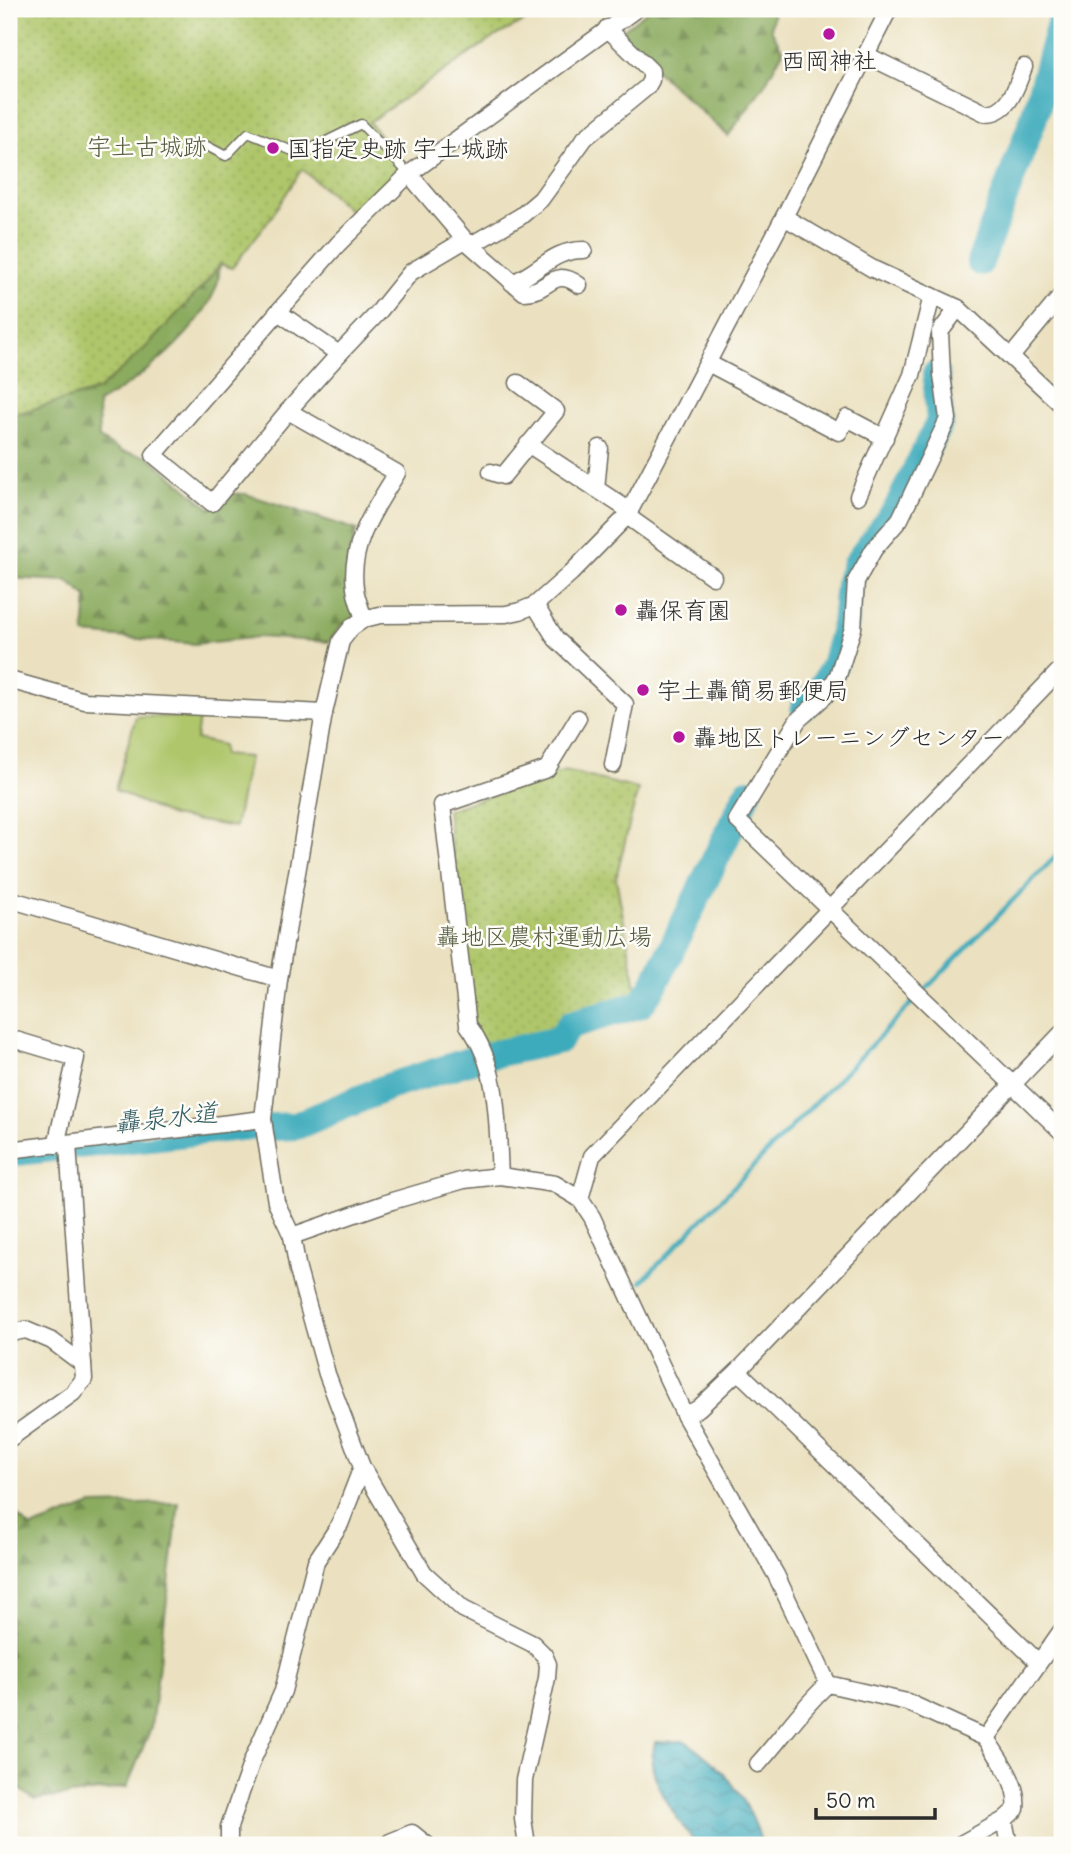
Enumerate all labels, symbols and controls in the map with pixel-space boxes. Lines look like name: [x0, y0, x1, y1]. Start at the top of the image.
marker: 西岡神社: [821, 26, 837, 42]
place label: 西岡神社: [781, 45, 877, 75]
park label: 宇土古城跡: [87, 131, 207, 161]
place label: 国指定史跡 宇土城跡: [287, 133, 509, 163]
marker: 国指定史跡 宇土城跡: [265, 140, 281, 156]
place label: 轟保育園: [635, 595, 731, 625]
marker: 轟保育園: [613, 602, 629, 618]
place label: 宇土轟簡易郵便局: [657, 675, 849, 705]
marker: 宇土轟簡易郵便局: [635, 682, 651, 698]
place label: 轟地区トレーニングセンター: [693, 722, 1005, 752]
marker: 轟地区トレーニングセンター: [671, 729, 687, 745]
park label: 轟地区農村運動広場: [436, 921, 652, 951]
water label: 轟泉水道: [113, 1095, 221, 1139]
scale bar: [816, 1777, 934, 1821]
text: 50 m: [826, 1787, 875, 1814]

